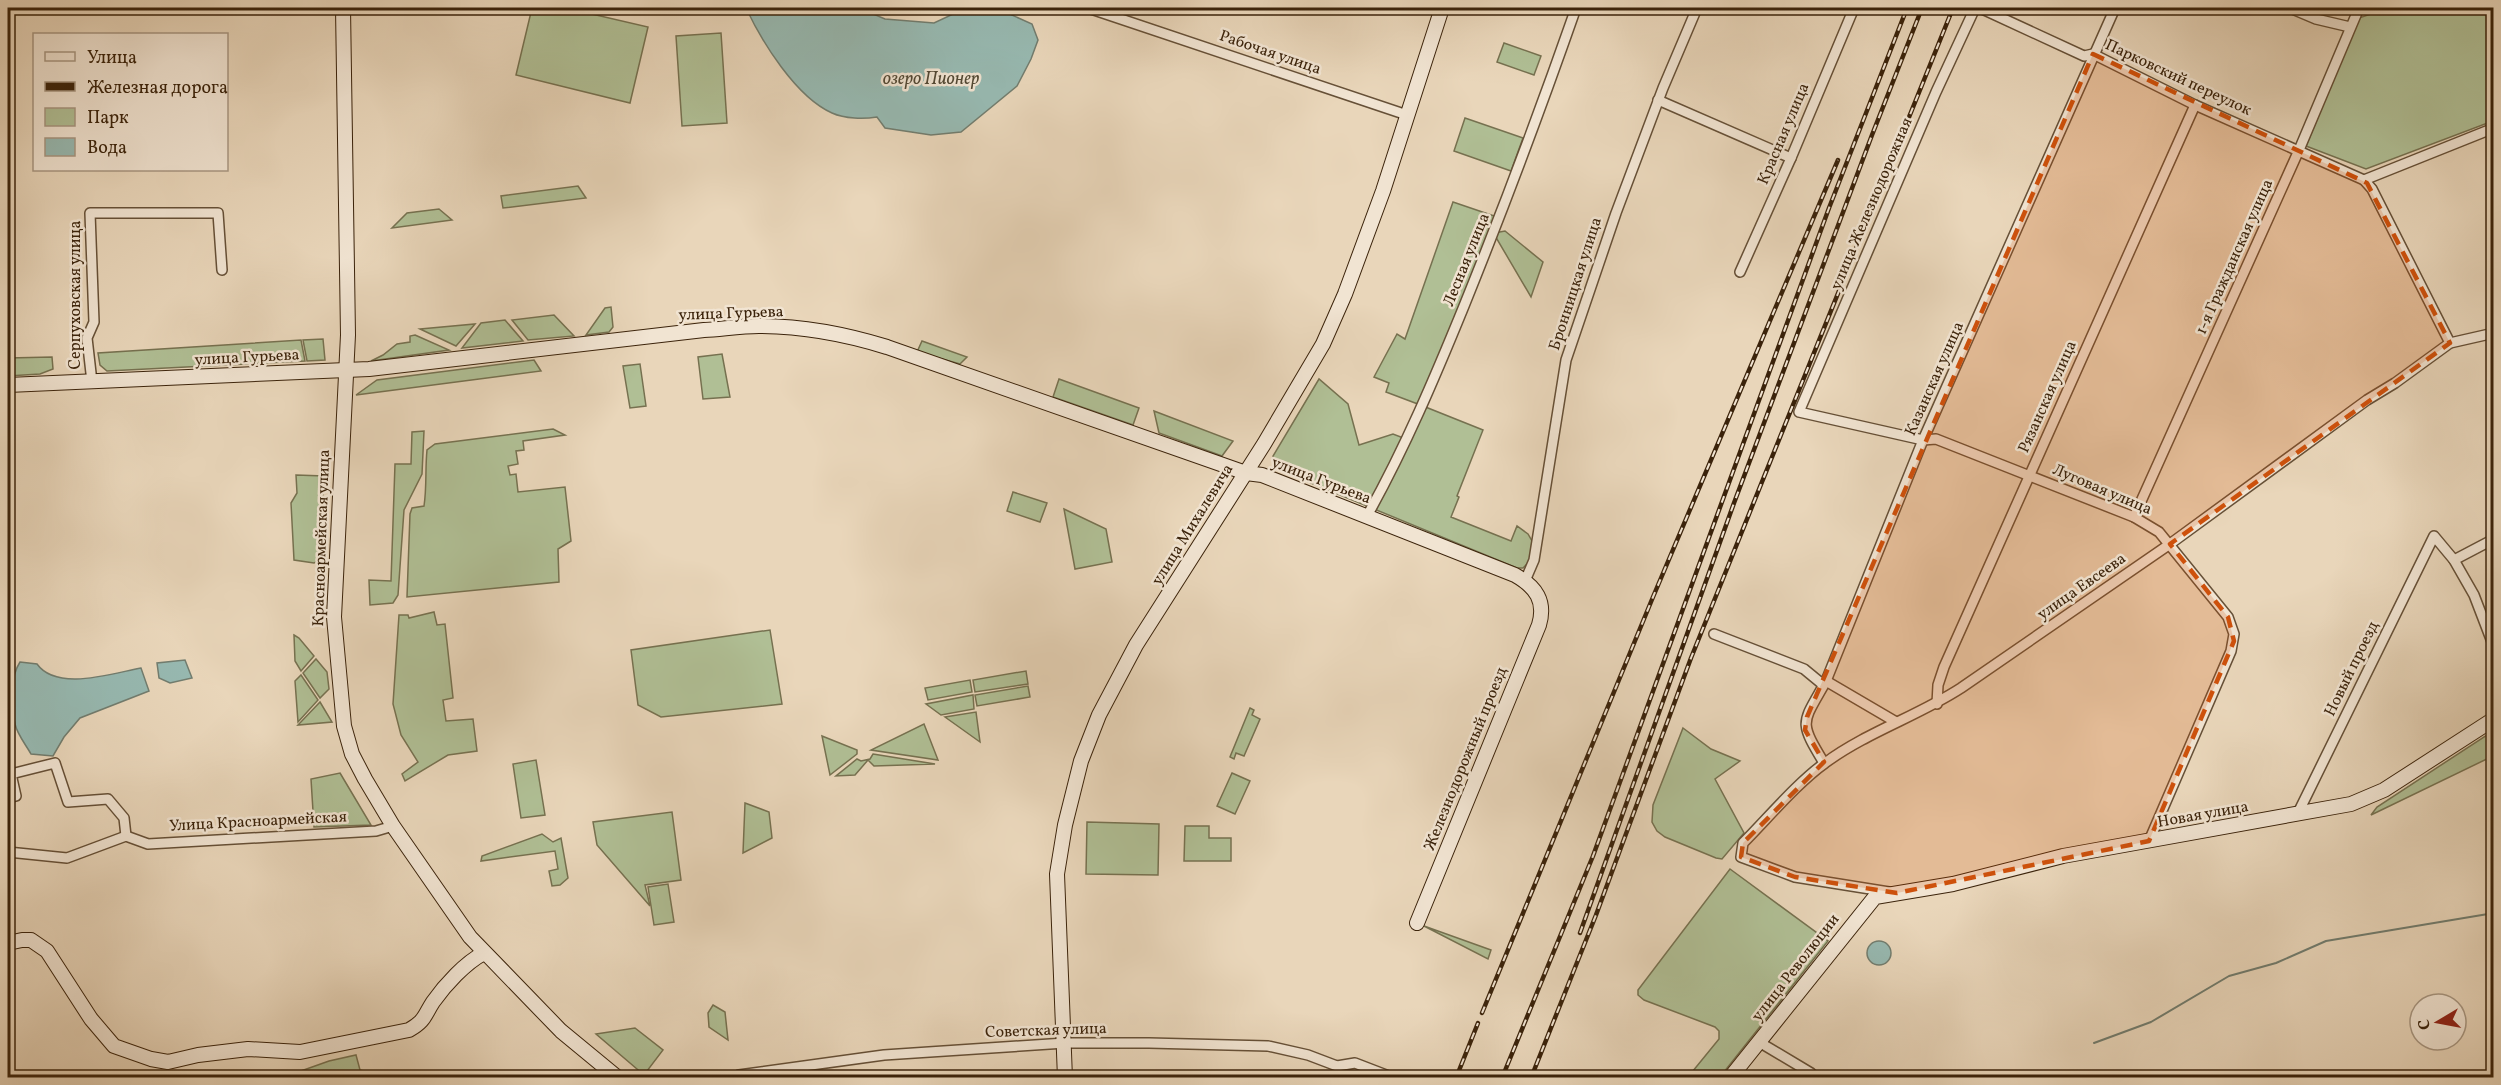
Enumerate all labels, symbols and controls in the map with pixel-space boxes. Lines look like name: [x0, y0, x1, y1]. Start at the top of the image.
street label: Рабочая улица: [1216, 25, 1324, 81]
legend: [33, 33, 228, 171]
street label: Парковский переулок: [2101, 34, 2255, 122]
text: Улица: [87, 46, 137, 71]
water label: озеро Пионер: [883, 67, 980, 92]
text: Железная дорога: [87, 76, 228, 101]
street label: Красная улица: [1753, 80, 1815, 188]
text: Парк: [87, 106, 129, 131]
street label: улица Железнодорожная: [1826, 114, 1918, 294]
text: Вода: [87, 136, 127, 161]
street label: 1-я Гражданская улица: [2191, 176, 2279, 338]
street label: Лесная улица: [1438, 210, 1496, 310]
street label: Бронницкая улица: [1544, 215, 1608, 353]
street label: Серпуховская улица: [65, 221, 87, 369]
street label: улица Гурьева: [678, 301, 784, 327]
street label: Казанская улица: [1900, 318, 1970, 440]
street label: Рязанская улица: [2013, 337, 2083, 457]
street label: улица Гурьева: [194, 344, 300, 372]
street label: Красноармейская улица: [308, 449, 336, 627]
street label: улица Гурьева: [1268, 452, 1374, 510]
street label: Луговая улица: [2049, 459, 2155, 521]
street label: улица Михалевича: [1147, 460, 1239, 590]
street label: улица Евсеева: [2033, 548, 2131, 626]
street label: Новый проезд: [2319, 618, 2385, 720]
street label: Железнодорожный проезд: [1419, 664, 1513, 854]
street label: Новая улица: [2156, 796, 2250, 834]
street label: Улица Красноармейская: [169, 806, 347, 838]
street label: улица Революции: [1747, 909, 1845, 1026]
north arrow: [2408, 992, 2468, 1052]
text: С: [2413, 1017, 2437, 1031]
street label: Советская улица: [985, 1018, 1107, 1044]

